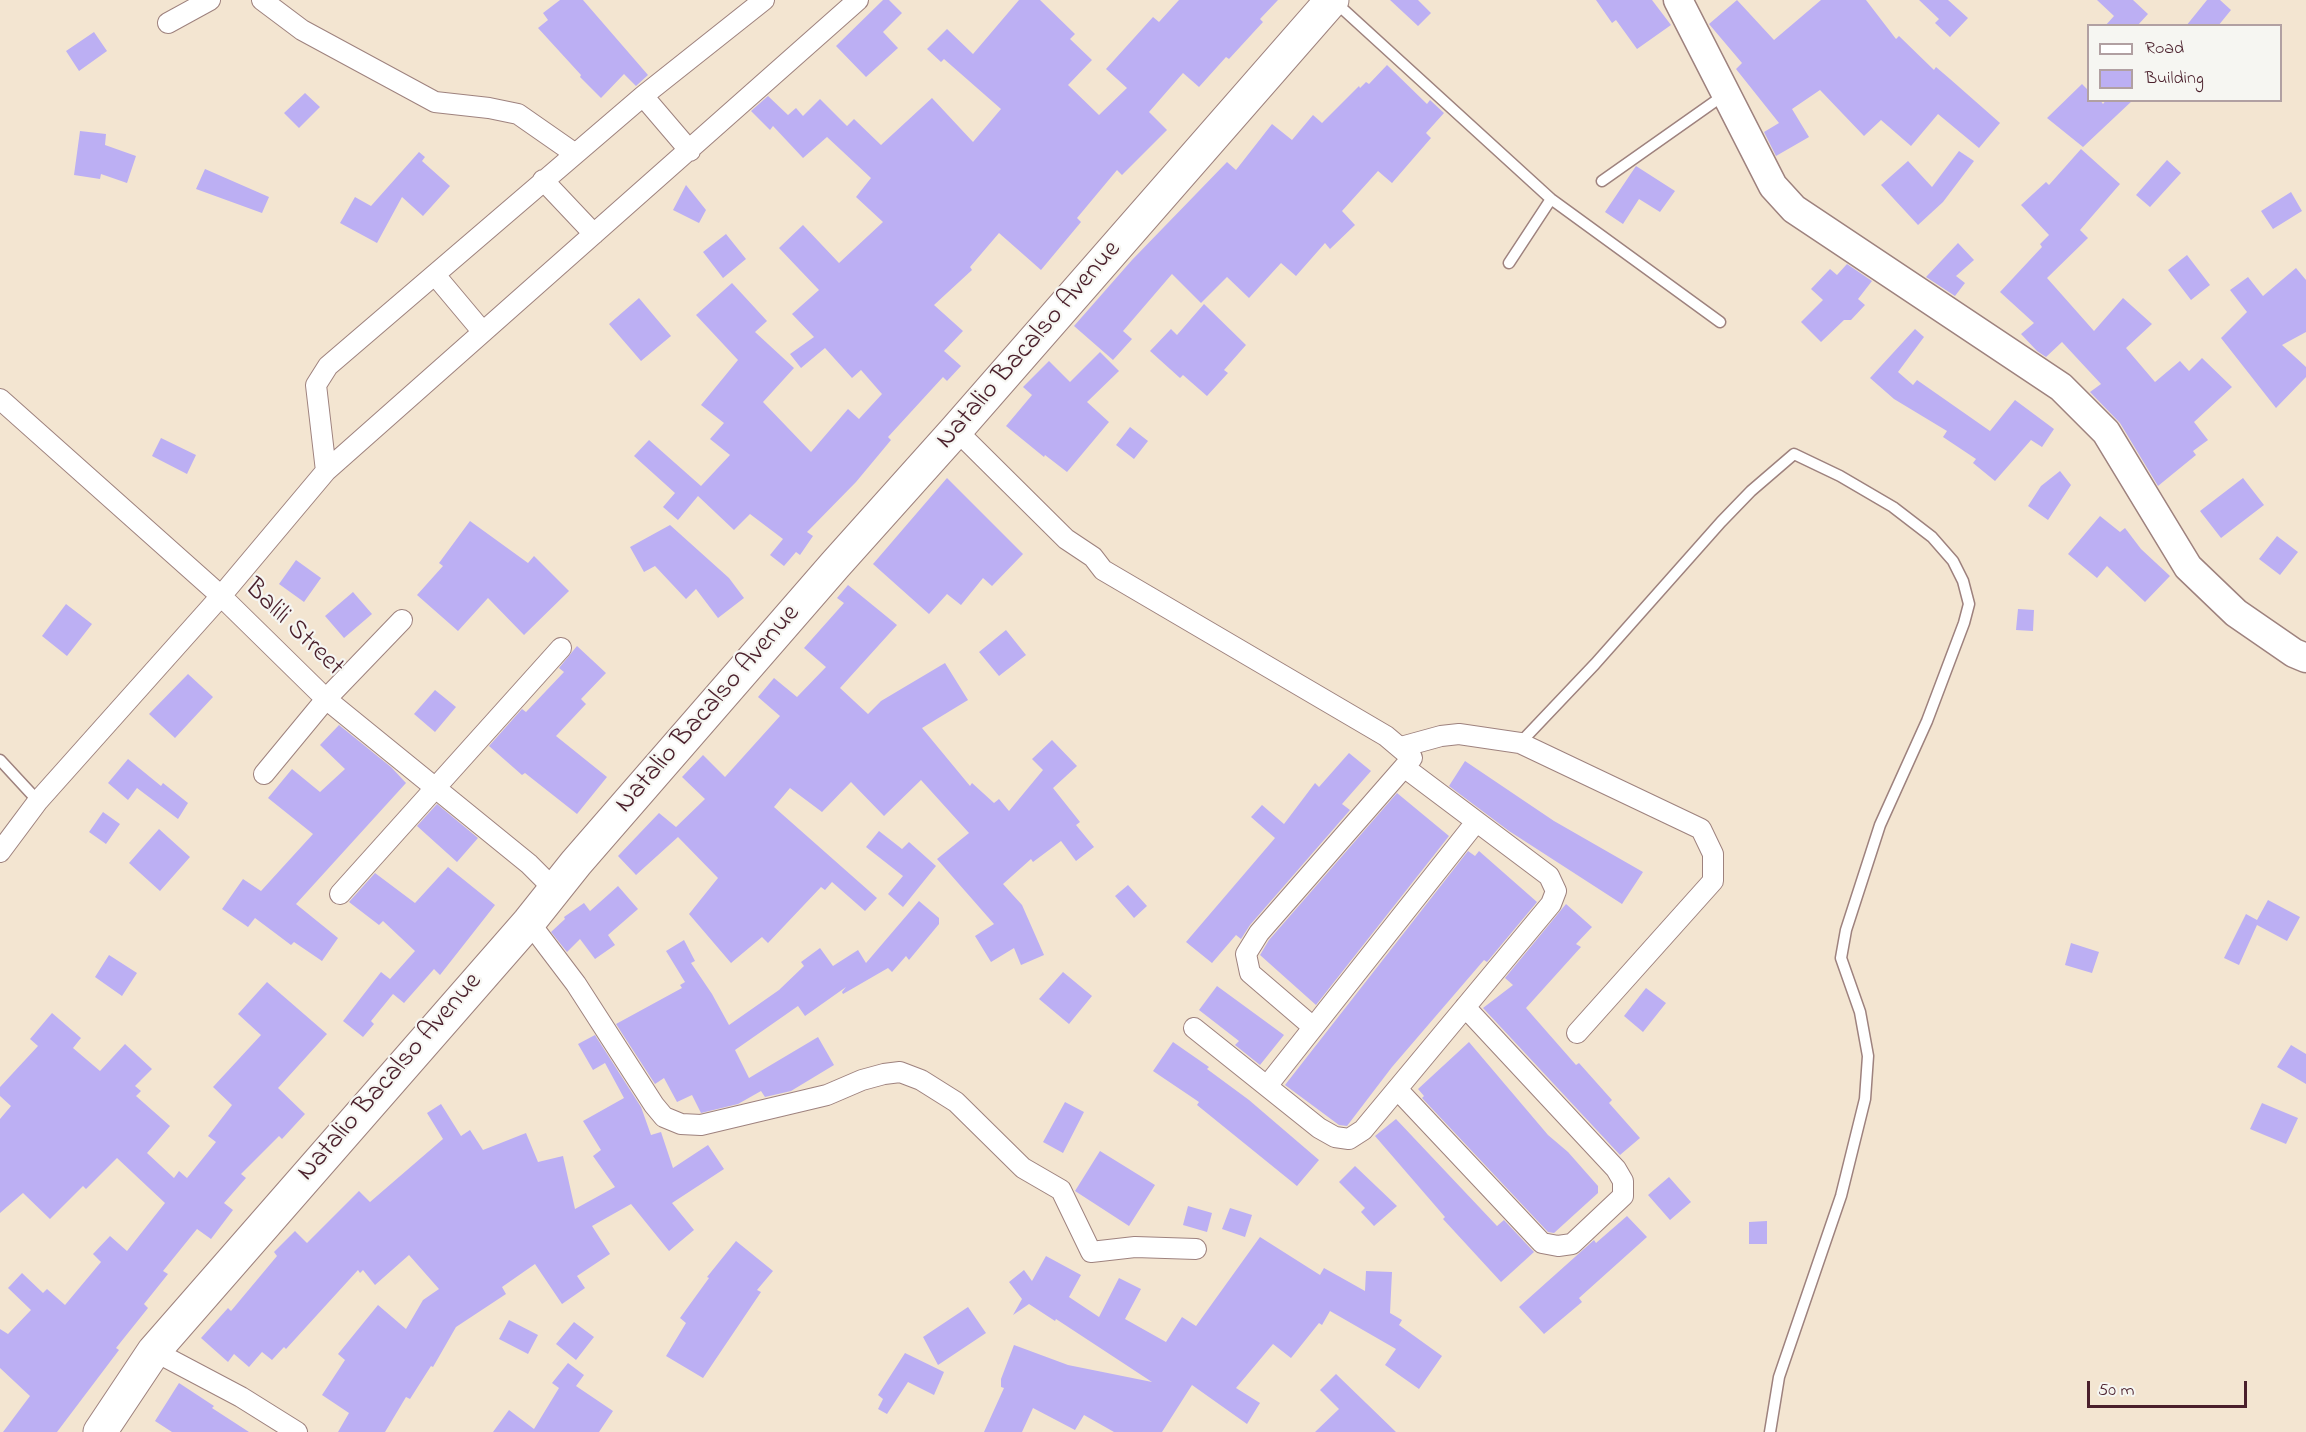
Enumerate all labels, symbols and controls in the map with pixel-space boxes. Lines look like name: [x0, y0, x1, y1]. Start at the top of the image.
legend: [2087, 24, 2282, 102]
text: Road: [2145, 36, 2184, 62]
text: Building: [2145, 66, 2204, 92]
street label: Natalio Bacalso Avenue: [931, 235, 1129, 457]
street label: Balili Street: [236, 573, 350, 685]
street label: Natalio Bacalso Avenue: [610, 599, 808, 821]
street label: Natalio Bacalso Avenue: [292, 967, 490, 1189]
scale bar: [2090, 1369, 2250, 1407]
text: 50 m: [2098, 1378, 2135, 1404]

